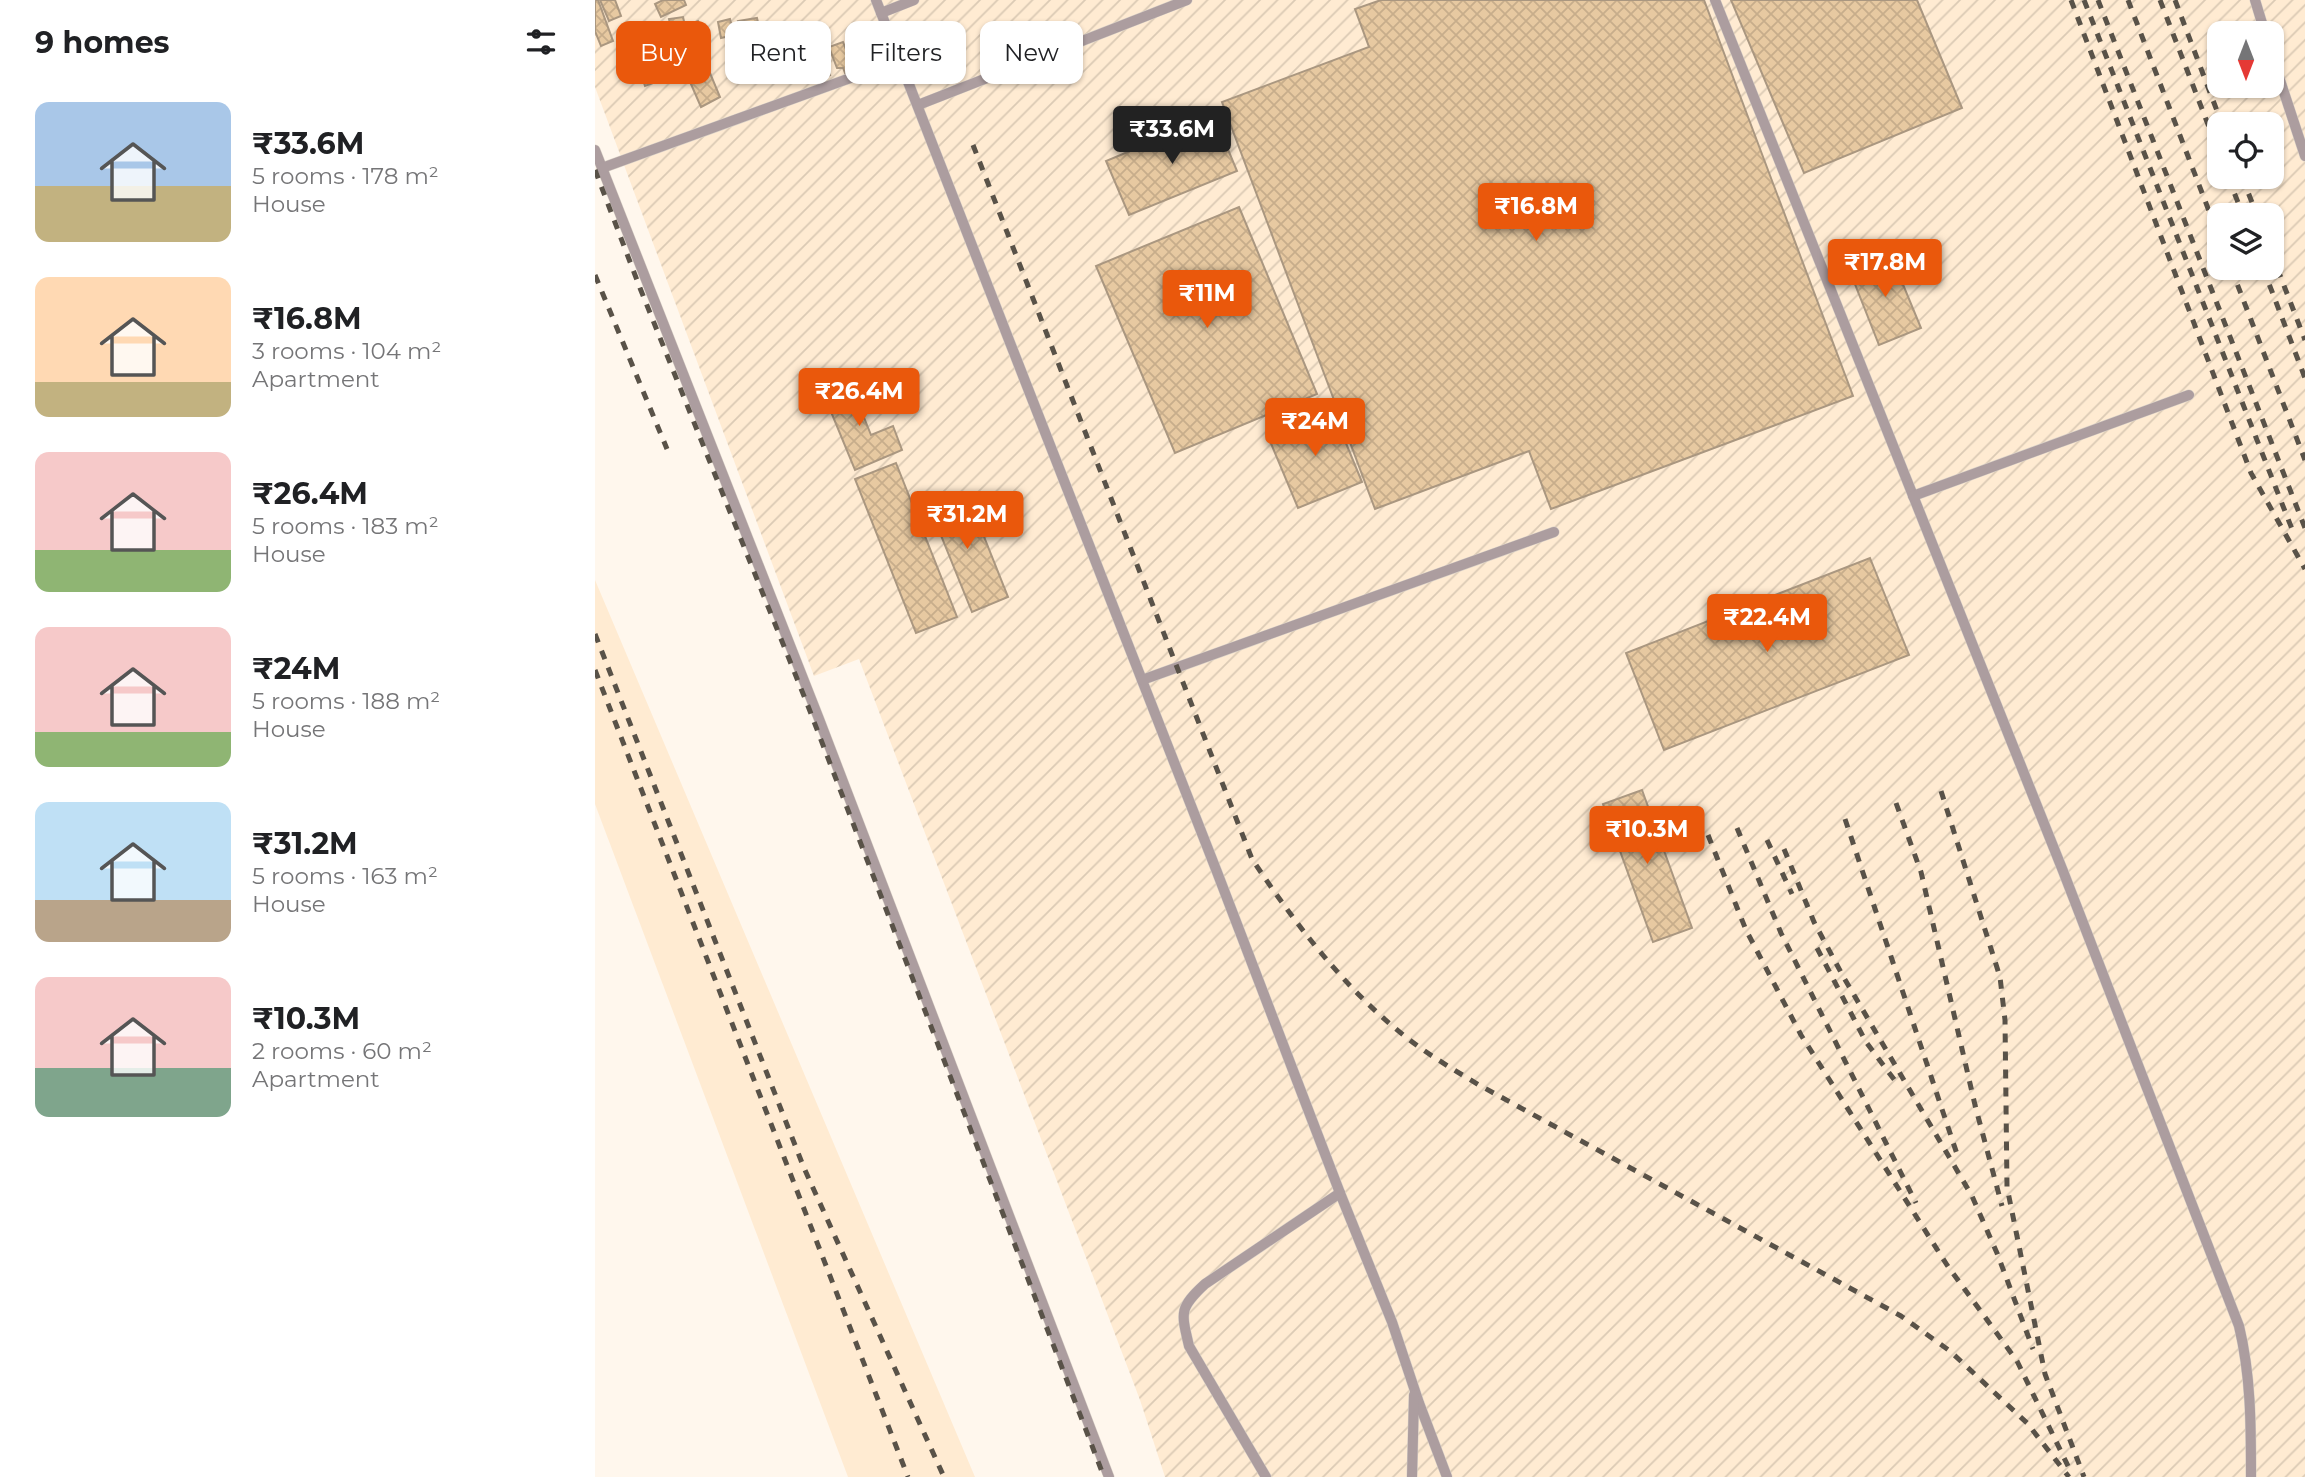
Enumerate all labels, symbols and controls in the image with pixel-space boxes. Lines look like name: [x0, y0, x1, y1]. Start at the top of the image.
chip: Buy: [616, 21, 711, 84]
chip: Rent: [725, 21, 831, 84]
chip: Filters: [845, 21, 966, 84]
chip: New: [980, 21, 1083, 84]
north arrow: [2207, 21, 2284, 98]
map controls: [2207, 21, 2284, 280]
icon: filters: [522, 23, 560, 61]
text: 9 homes: [35, 24, 170, 61]
pin: ₹33.6M: [1115, 106, 1229, 166]
button: locate: [2207, 112, 2284, 189]
text: ₹33.6M: [1129, 115, 1215, 143]
text: ₹33.6M: [252, 125, 364, 162]
icon: home: [91, 130, 175, 214]
text: 5 rooms · 178 m²: [252, 162, 439, 190]
pin: ₹16.8M: [1479, 184, 1593, 243]
text: House: [252, 190, 326, 218]
text: ₹16.8M: [1494, 192, 1578, 220]
button: layers: [2207, 203, 2284, 280]
pin: ₹17.8M: [1828, 240, 1942, 299]
text: ₹17.8M: [1844, 248, 1926, 276]
pin: ₹11M: [1166, 270, 1248, 330]
text: ₹11M: [1179, 279, 1235, 307]
text: ₹16.8M: [252, 300, 362, 337]
icon: home: [91, 305, 175, 389]
text: 3 rooms · 104 m²: [252, 337, 441, 365]
text: Apartment: [252, 365, 380, 393]
pin: ₹26.4M: [802, 368, 916, 428]
text: ₹26.4M: [815, 377, 903, 405]
pin: ₹24M: [1274, 398, 1356, 458]
text: ₹24M: [1281, 407, 1349, 435]
text: ₹26.4M: [252, 475, 368, 512]
icon: home: [91, 480, 175, 564]
pin: ₹31.2M: [910, 491, 1024, 551]
text: ₹31.2M: [926, 500, 1008, 528]
text: 5 rooms · 183 m²: [252, 512, 439, 540]
text: House: [252, 540, 326, 568]
pin: ₹22.4M: [1710, 594, 1824, 654]
text: ₹22.4M: [1723, 603, 1811, 631]
text: ₹24M: [252, 650, 340, 687]
icon: home: [91, 655, 175, 739]
text: 5 rooms · 188 m²: [252, 687, 440, 715]
text: House: [252, 715, 326, 743]
pin: ₹10.3M: [1590, 806, 1704, 866]
text: ₹10.3M: [1606, 815, 1688, 843]
text: ₹31.2M: [252, 825, 358, 862]
icon: home: [91, 830, 175, 914]
text: 5 rooms · 163 m²: [252, 862, 438, 890]
text: House: [252, 890, 326, 918]
text: ₹10.3M: [252, 1000, 360, 1037]
icon: home: [91, 1005, 175, 1089]
text: 2 rooms · 60 m²: [252, 1037, 432, 1065]
text: Apartment: [252, 1065, 380, 1093]

